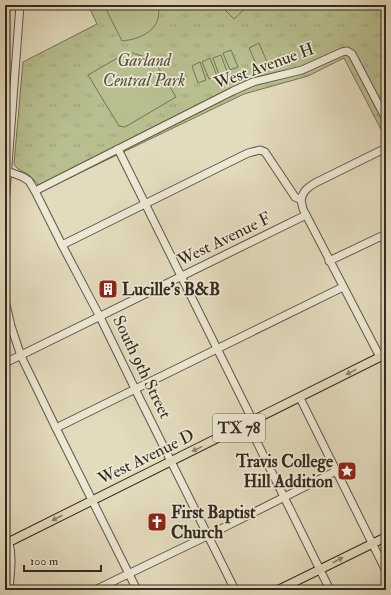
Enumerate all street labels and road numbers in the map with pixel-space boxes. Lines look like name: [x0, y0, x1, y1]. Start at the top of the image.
street label: West Avenue H: [210, 38, 317, 94]
street label: West Avenue F: [173, 207, 274, 271]
street label: South 9th Street: [108, 312, 176, 422]
road number: TX 78: [213, 414, 265, 442]
street label: West Avenue D: [94, 425, 198, 490]

